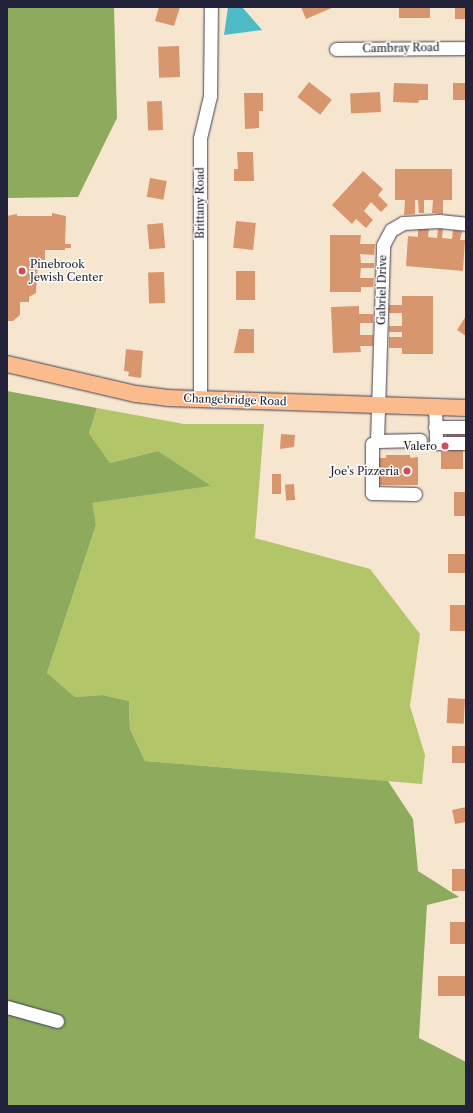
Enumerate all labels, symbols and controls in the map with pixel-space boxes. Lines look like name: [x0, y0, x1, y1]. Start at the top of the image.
street label: Cambray Road: [362, 41, 440, 55]
street label: Brittany Road: [193, 167, 207, 239]
street label: Gabriel Drive: [375, 255, 389, 325]
place label: Pinebrook Jewish Center: [30, 258, 103, 284]
marker: Pinebrook Jewish Center: [17, 266, 27, 276]
street label: Changebridge Road: [183, 392, 287, 408]
place label: Valero: [404, 439, 437, 453]
marker: Valero: [440, 441, 450, 451]
place label: Joe's Pizzeria: [331, 464, 399, 478]
marker: Joe's Pizzeria: [402, 466, 412, 476]

